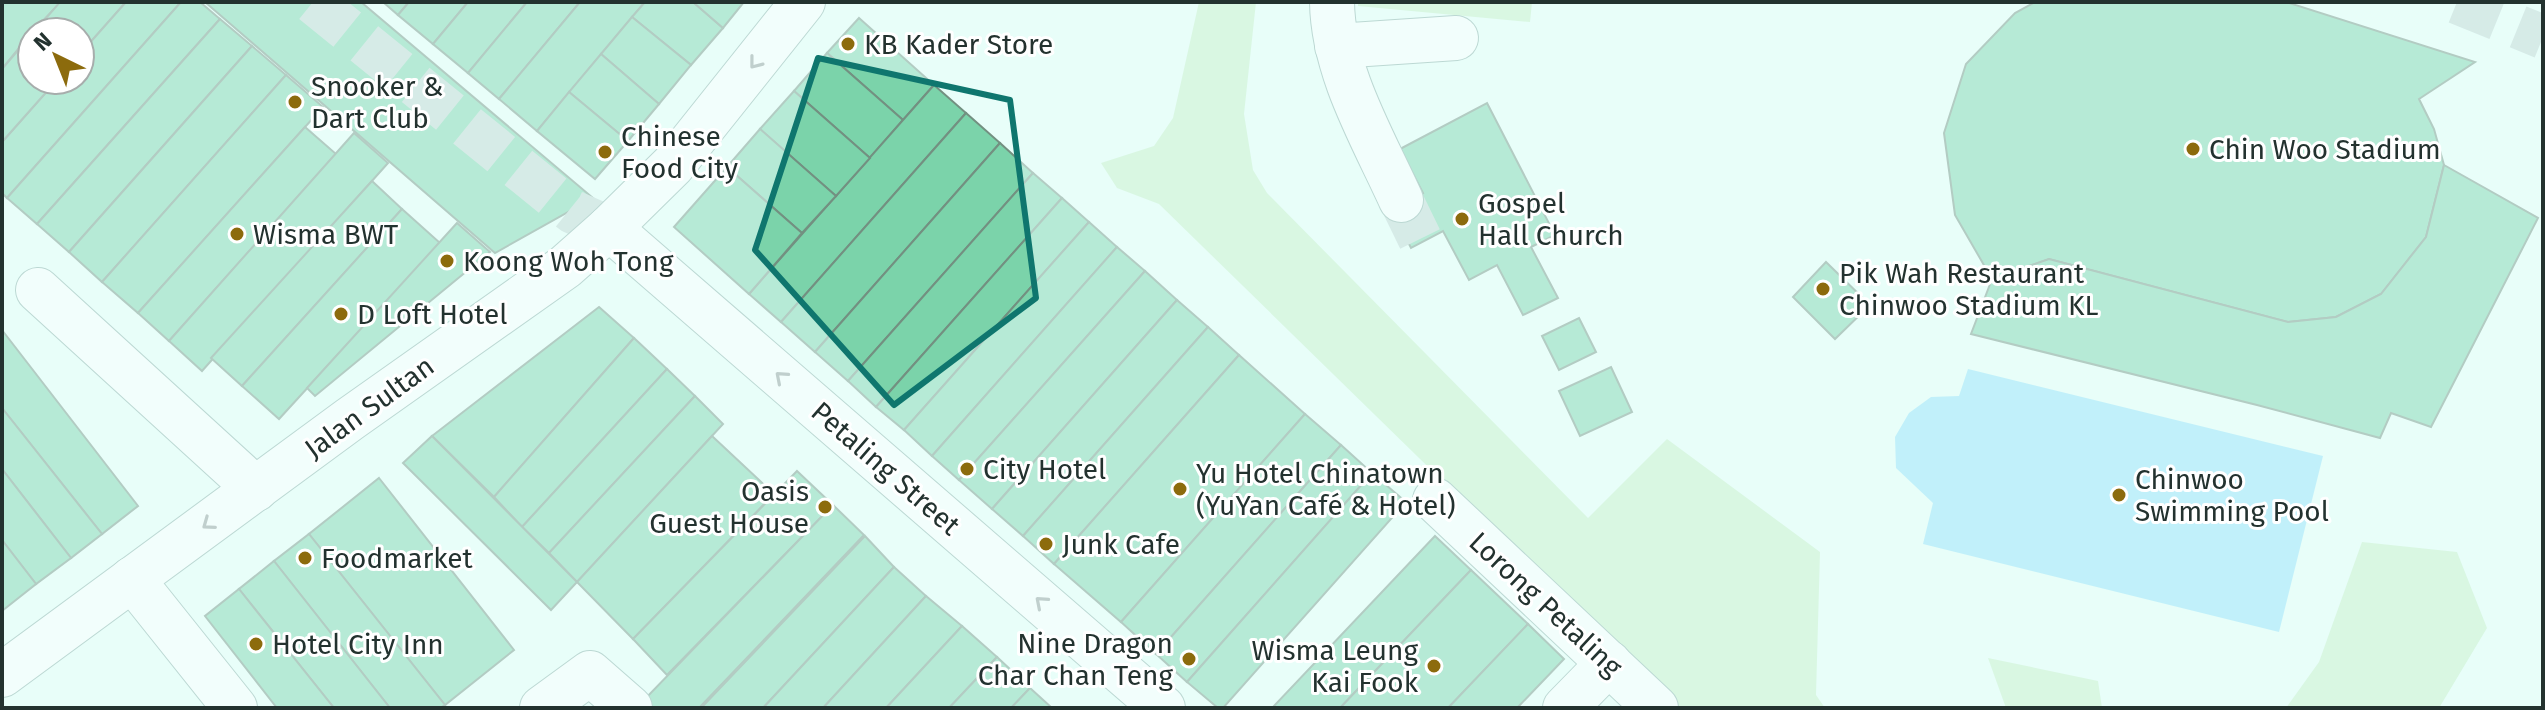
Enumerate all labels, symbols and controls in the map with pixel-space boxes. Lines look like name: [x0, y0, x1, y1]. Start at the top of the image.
north arrow: [16, 16, 96, 96]
text: N: [28, 27, 57, 57]
place label: KB Kader Store: [864, 28, 1053, 61]
marker: KB Kader Store: [839, 35, 857, 53]
one-way arrow: [750, 54, 764, 69]
place label: Snooker & Dart Club: [311, 70, 443, 135]
marker: Snooker & Dart Club: [286, 93, 304, 111]
place label: Chinese Food City: [621, 120, 738, 185]
place label: Chin Woo Stadium: [2209, 133, 2441, 166]
marker: Chin Woo Stadium: [2184, 140, 2202, 158]
marker: Chinese Food City: [596, 143, 614, 161]
place label: Gospel Hall Church: [1478, 187, 1624, 252]
marker: Gospel Hall Church: [1453, 210, 1471, 228]
place label: Wisma BWT: [253, 218, 399, 251]
marker: Wisma BWT: [228, 225, 246, 243]
place label: Koong Woh Tong: [463, 245, 674, 278]
marker: Koong Woh Tong: [438, 252, 456, 270]
place label: Pik Wah Restaurant Chinwoo Stadium KL: [1839, 257, 2099, 322]
marker: Pik Wah Restaurant Chinwoo Stadium KL: [1814, 280, 1832, 298]
place label: D Loft Hotel: [357, 298, 508, 331]
marker: D Loft Hotel: [332, 305, 350, 323]
street label: Jalan Sultan: [298, 349, 440, 465]
one-way arrow: [775, 372, 790, 387]
street label: Petaling Street: [805, 395, 967, 542]
place label: City Hotel: [983, 453, 1106, 486]
place label: Yu Hotel Chinatown (YuYan Café & Hotel): [1196, 457, 1456, 522]
marker: City Hotel: [958, 460, 976, 478]
place label: Chinwoo Swimming Pool: [2135, 463, 2329, 528]
place label: Oasis Guest House: [649, 475, 809, 540]
marker: Yu Hotel Chinatown (YuYan Café & Hotel): [1171, 480, 1189, 498]
marker: Chinwoo Swimming Pool: [2110, 486, 2128, 504]
marker: Oasis Guest House: [816, 498, 834, 516]
one-way arrow: [203, 514, 217, 528]
street label: Lorong Petaling: [1462, 525, 1629, 684]
place label: Junk Cafe: [1062, 528, 1180, 561]
marker: Junk Cafe: [1037, 535, 1055, 553]
place label: Foodmarket: [321, 542, 474, 575]
marker: Foodmarket: [296, 549, 314, 567]
one-way arrow: [1036, 597, 1050, 612]
place label: Nine Dragon Char Chan Teng: [978, 627, 1173, 692]
place label: Hotel City Inn: [272, 628, 444, 661]
place label: Wisma Leung Kai Fook: [1251, 634, 1419, 699]
marker: Hotel City Inn: [247, 635, 265, 653]
marker: Nine Dragon Char Chan Teng: [1180, 650, 1198, 668]
marker: Wisma Leung Kai Fook: [1425, 657, 1443, 675]

